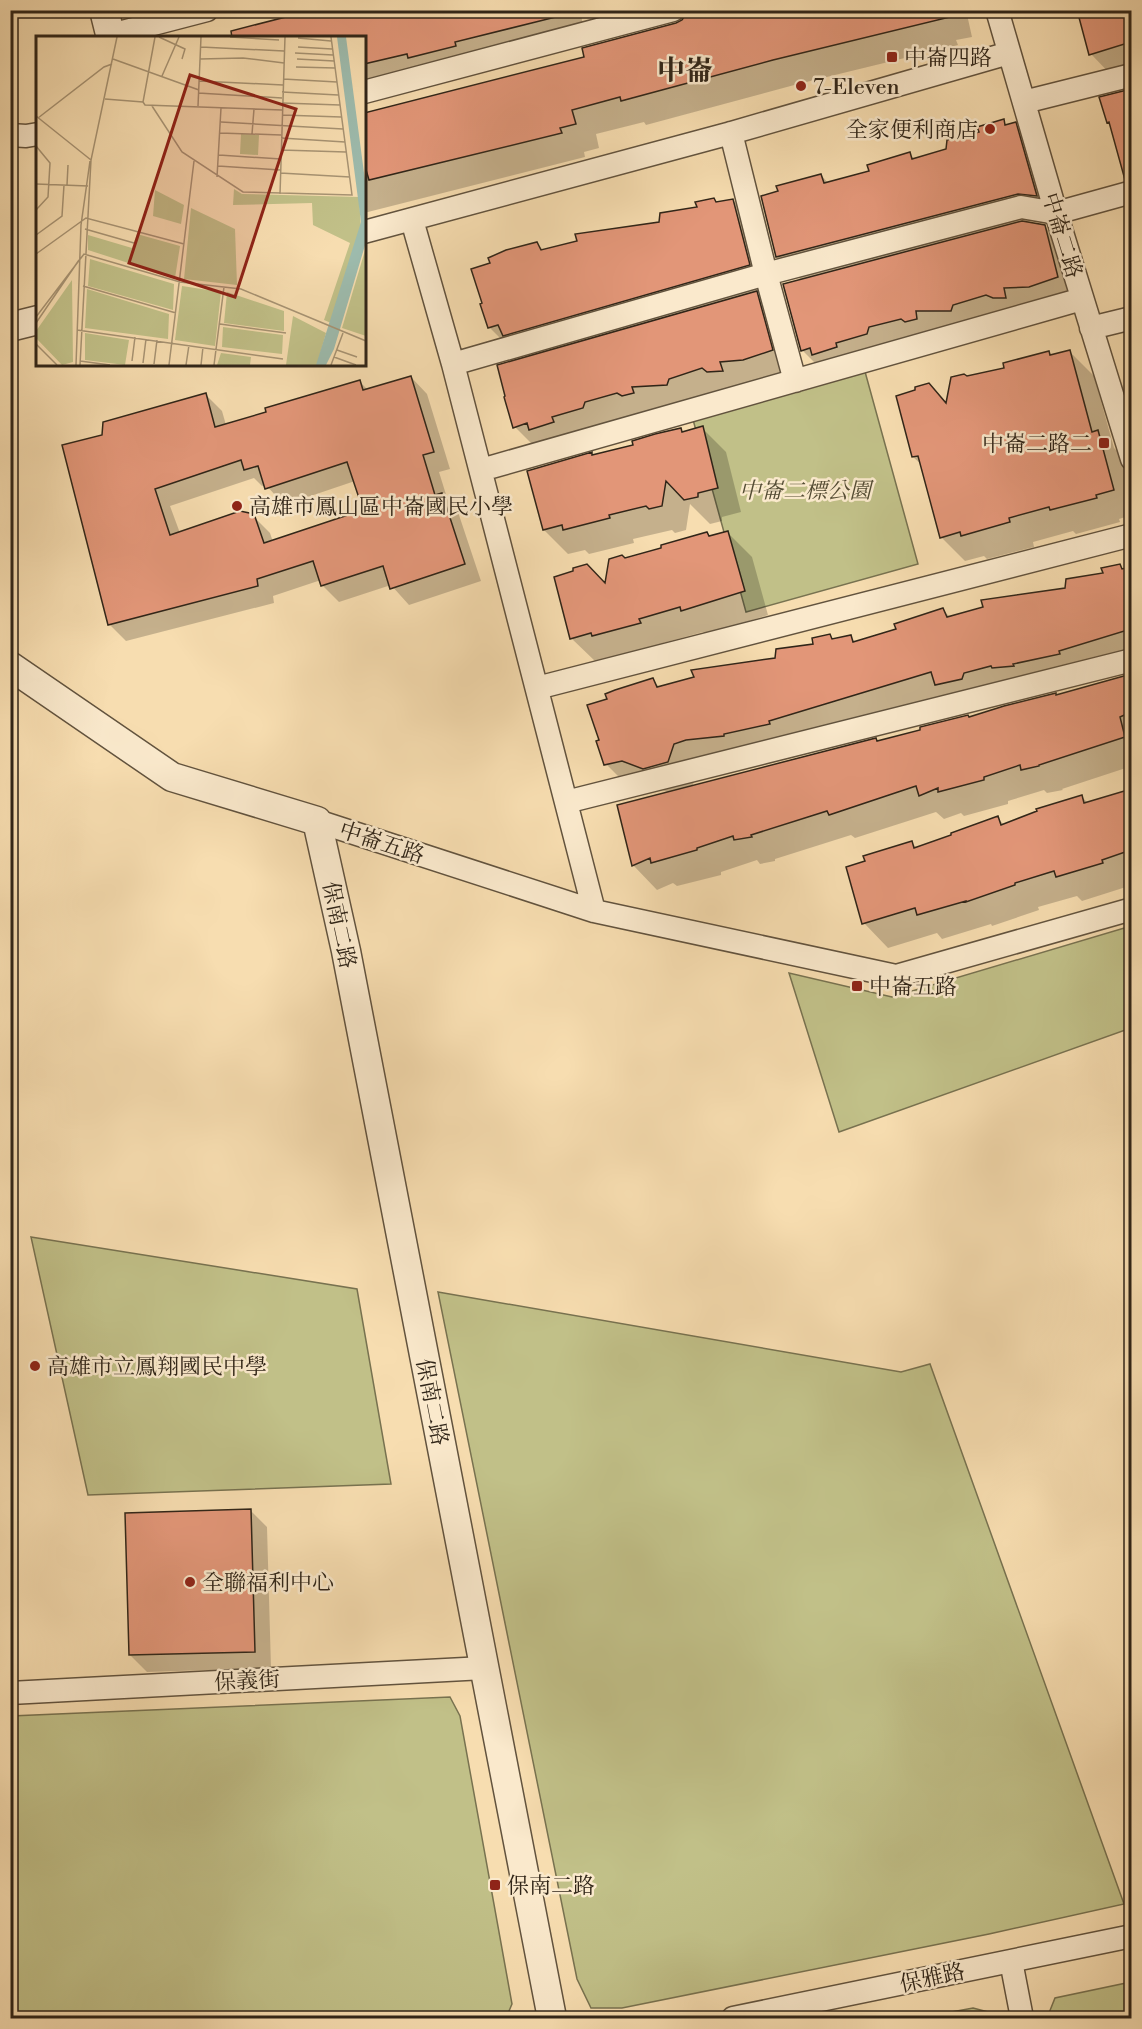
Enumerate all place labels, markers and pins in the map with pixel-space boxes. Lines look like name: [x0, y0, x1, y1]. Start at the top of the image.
place label: 中崙四路: [904, 45, 992, 72]
marker: 中崙四路: [885, 50, 899, 64]
place label: 7-Eleven: [813, 74, 900, 101]
marker: 7-Eleven: [794, 79, 808, 93]
place label: 全家便利商店: [846, 117, 978, 144]
marker: 全家便利商店: [983, 122, 997, 136]
place label: 中崙二路二: [982, 431, 1092, 458]
marker: 中崙二路二: [1097, 436, 1111, 450]
place label: 高雄市鳳山區中崙國民小學: [249, 494, 513, 521]
marker: 高雄市鳳山區中崙國民小學: [230, 499, 244, 513]
place label: 中崙五路: [869, 974, 957, 1001]
marker: 中崙五路: [850, 979, 864, 993]
place label: 高雄市立鳳翔國民中學: [47, 1354, 267, 1381]
marker: 高雄市立鳳翔國民中學: [28, 1359, 42, 1373]
place label: 全聯福利中心: [202, 1570, 334, 1597]
marker: 全聯福利中心: [183, 1575, 197, 1589]
place label: 保南二路: [507, 1873, 595, 1900]
marker: 保南二路: [488, 1878, 502, 1892]

